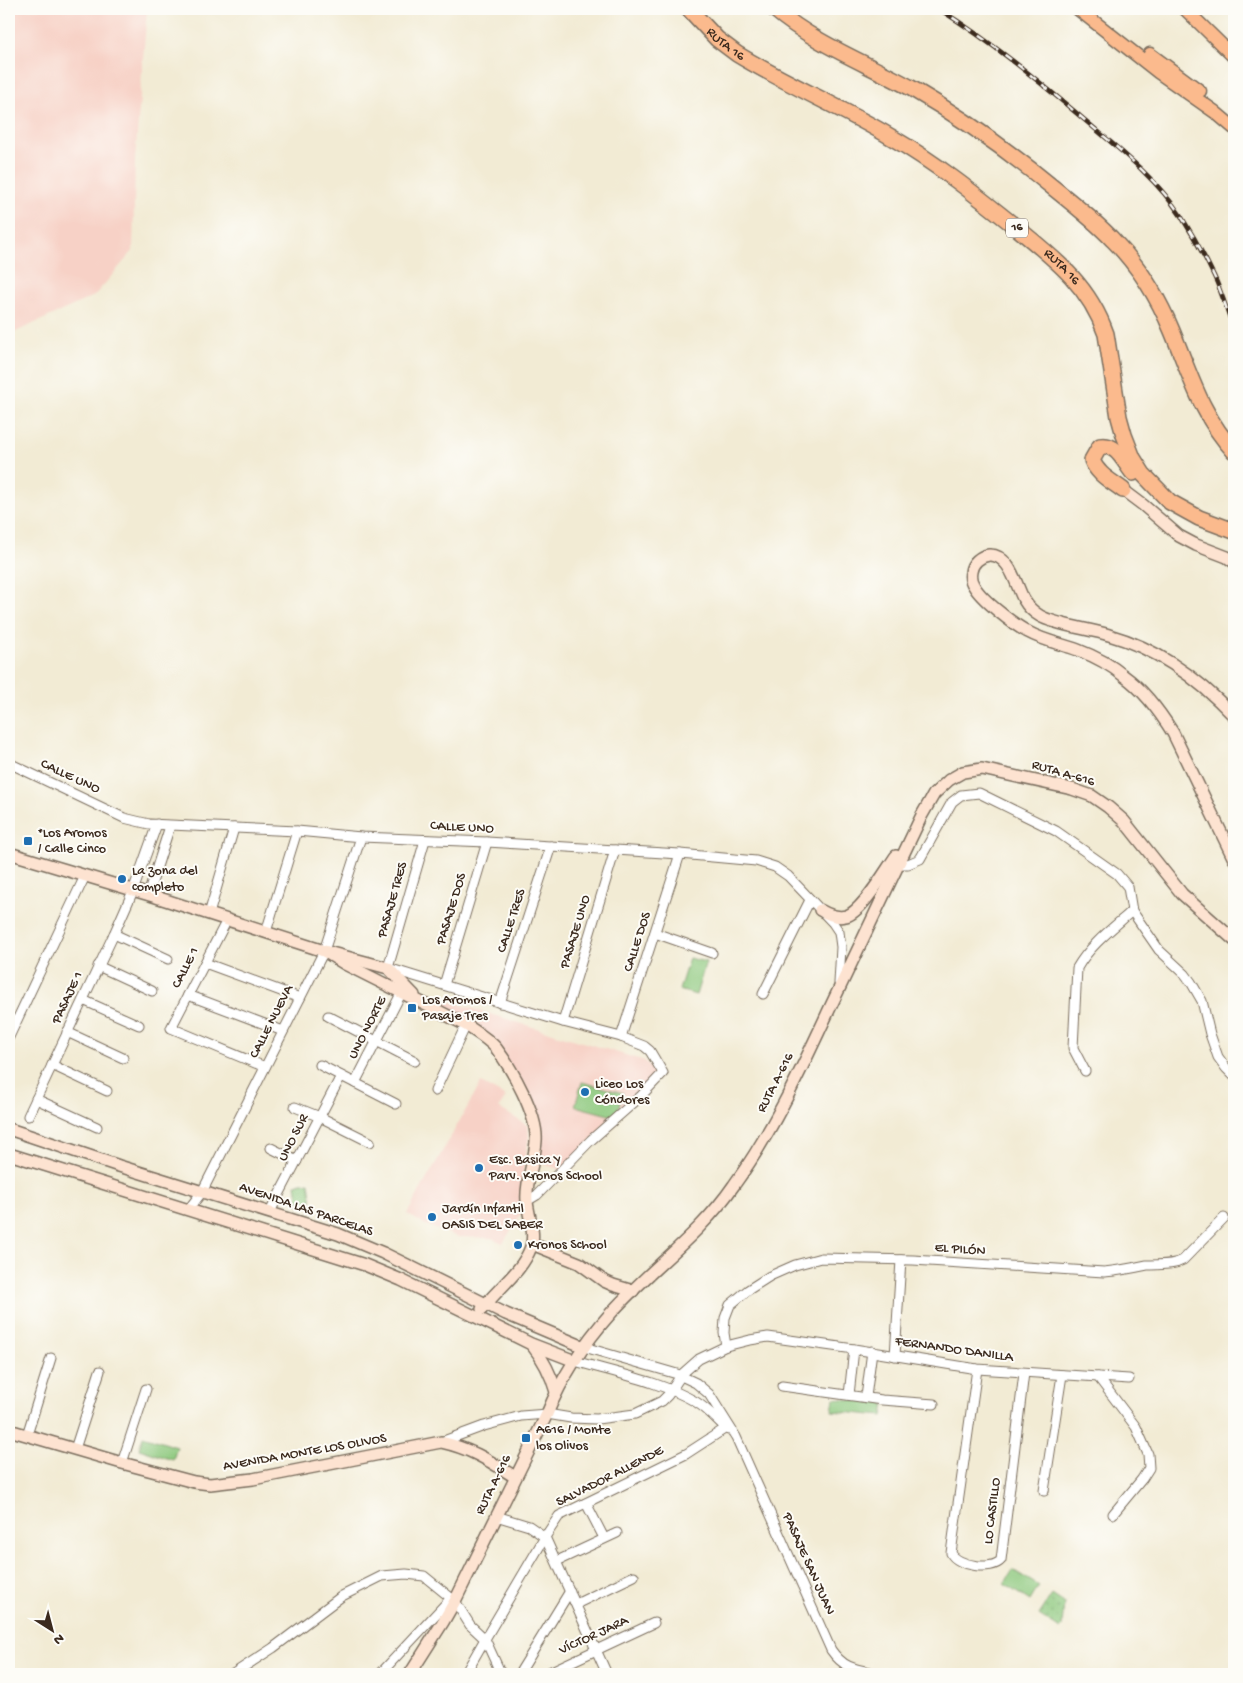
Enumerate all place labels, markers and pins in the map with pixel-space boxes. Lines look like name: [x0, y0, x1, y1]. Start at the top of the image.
place label: *Los Aromos / Calle Cinco: [38, 825, 107, 858]
marker: *Los Aromos / Calle Cinco: [22, 835, 34, 847]
place label: La zona del completo: [132, 863, 198, 896]
marker: La zona del completo: [116, 873, 128, 885]
place label: Los Aromos / Pasaje Tres: [421, 992, 493, 1025]
marker: Los Aromos / Pasaje Tres: [406, 1002, 418, 1014]
place label: Liceo Los Cóndores: [595, 1076, 650, 1109]
marker: Liceo Los Cóndores: [579, 1086, 591, 1098]
place label: Esc. Basica Y Parv. Kronos School: [488, 1152, 602, 1185]
marker: Esc. Basica Y Parv. Kronos School: [473, 1162, 485, 1174]
place label: Jardín Infantil OASIS DEL SABER: [442, 1201, 543, 1234]
marker: Jardín Infantil OASIS DEL SABER: [426, 1211, 438, 1223]
place label: Kronos School: [528, 1237, 607, 1254]
marker: Kronos School: [512, 1239, 524, 1251]
place label: A616 / Monte los Olivos: [536, 1422, 611, 1455]
marker: A616 / Monte los Olivos: [520, 1432, 532, 1444]

